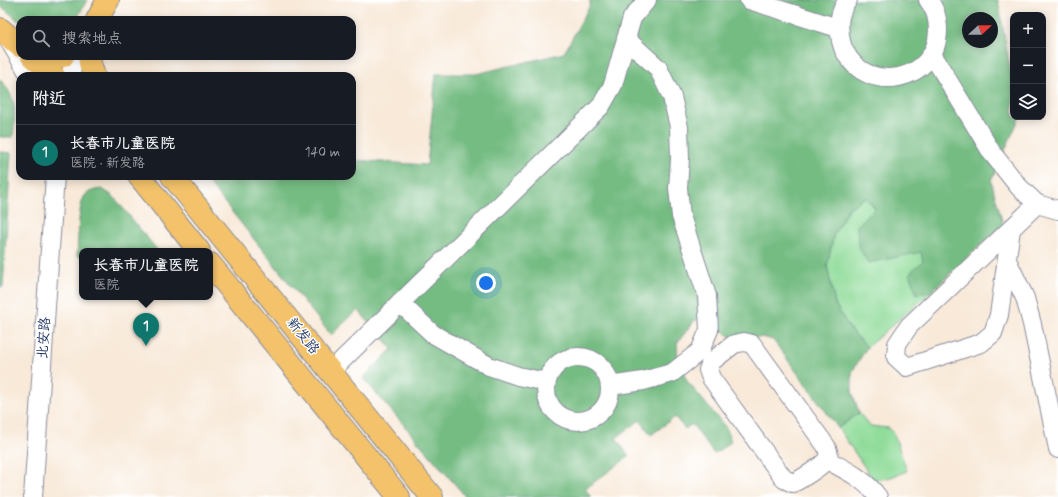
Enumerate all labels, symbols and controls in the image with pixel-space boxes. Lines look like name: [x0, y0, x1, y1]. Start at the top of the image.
north arrow: [962, 12, 998, 48]
map controls: [1010, 12, 1046, 120]
button: +: [1010, 12, 1046, 48]
search box: [16, 16, 356, 60]
icon: search: [30, 27, 52, 49]
text: 搜索地点: [62, 29, 122, 49]
button: −: [1010, 48, 1046, 84]
button: layers: [1010, 84, 1046, 120]
text: 附近: [32, 88, 66, 110]
text: 长春市儿童医院: [70, 134, 175, 154]
text: 1: [42, 144, 48, 161]
text: 140 m: [305, 144, 340, 161]
text: 医院 · 新发路: [70, 155, 145, 172]
popup: [79, 248, 213, 300]
text: 长春市儿童医院: [93, 256, 199, 276]
your location: [476, 273, 496, 293]
text: 医院: [93, 277, 120, 294]
pin: 1: [133, 313, 159, 346]
street label: 新发路: [283, 314, 323, 358]
street label: 北安路: [34, 316, 54, 360]

